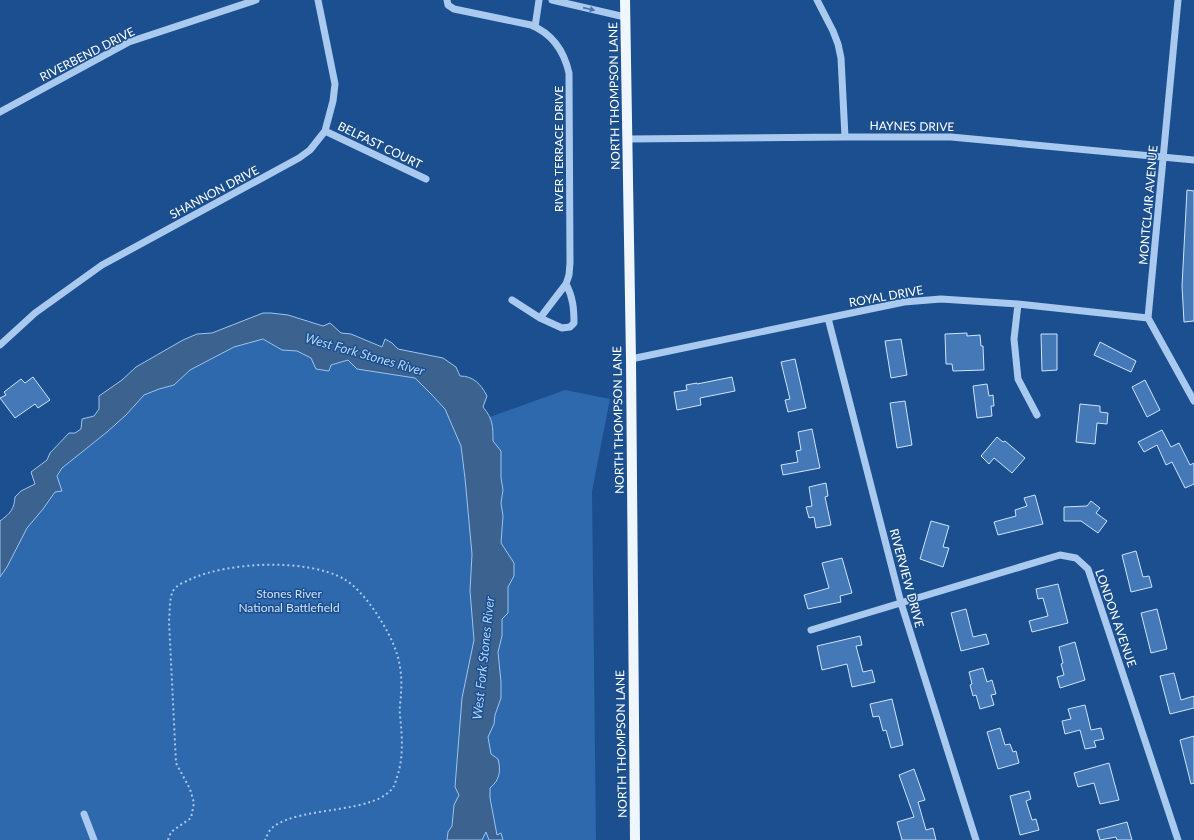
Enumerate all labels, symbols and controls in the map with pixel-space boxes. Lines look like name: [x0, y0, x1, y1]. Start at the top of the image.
one-way arrow: [582, 6, 595, 12]
street label: NORTH THOMPSON LANE: [605, 22, 623, 170]
street label: RIVERBEND DRIVE: [37, 24, 137, 84]
street label: RIVER TERRACE DRIVE: [551, 86, 566, 212]
street label: BELFAST COURT: [335, 118, 425, 172]
street label: HAYNES DRIVE: [870, 118, 955, 134]
street label: MONTCLAIR AVENUE: [1135, 145, 1161, 265]
street label: SHANNON DRIVE: [167, 162, 261, 222]
street label: ROYAL DRIVE: [848, 282, 924, 310]
water label: West Fork Stones River: [303, 329, 427, 379]
street label: NORTH THOMPSON LANE: [609, 346, 627, 494]
street label: RIVERVIEW DRIVE: [887, 527, 927, 629]
street label: LONDON AVENUE: [1092, 567, 1140, 669]
park label: Stones River National Battlefield: [238, 586, 340, 615]
water label: West Fork Stones River: [469, 595, 497, 720]
street label: NORTH THOMPSON LANE: [612, 670, 630, 818]

